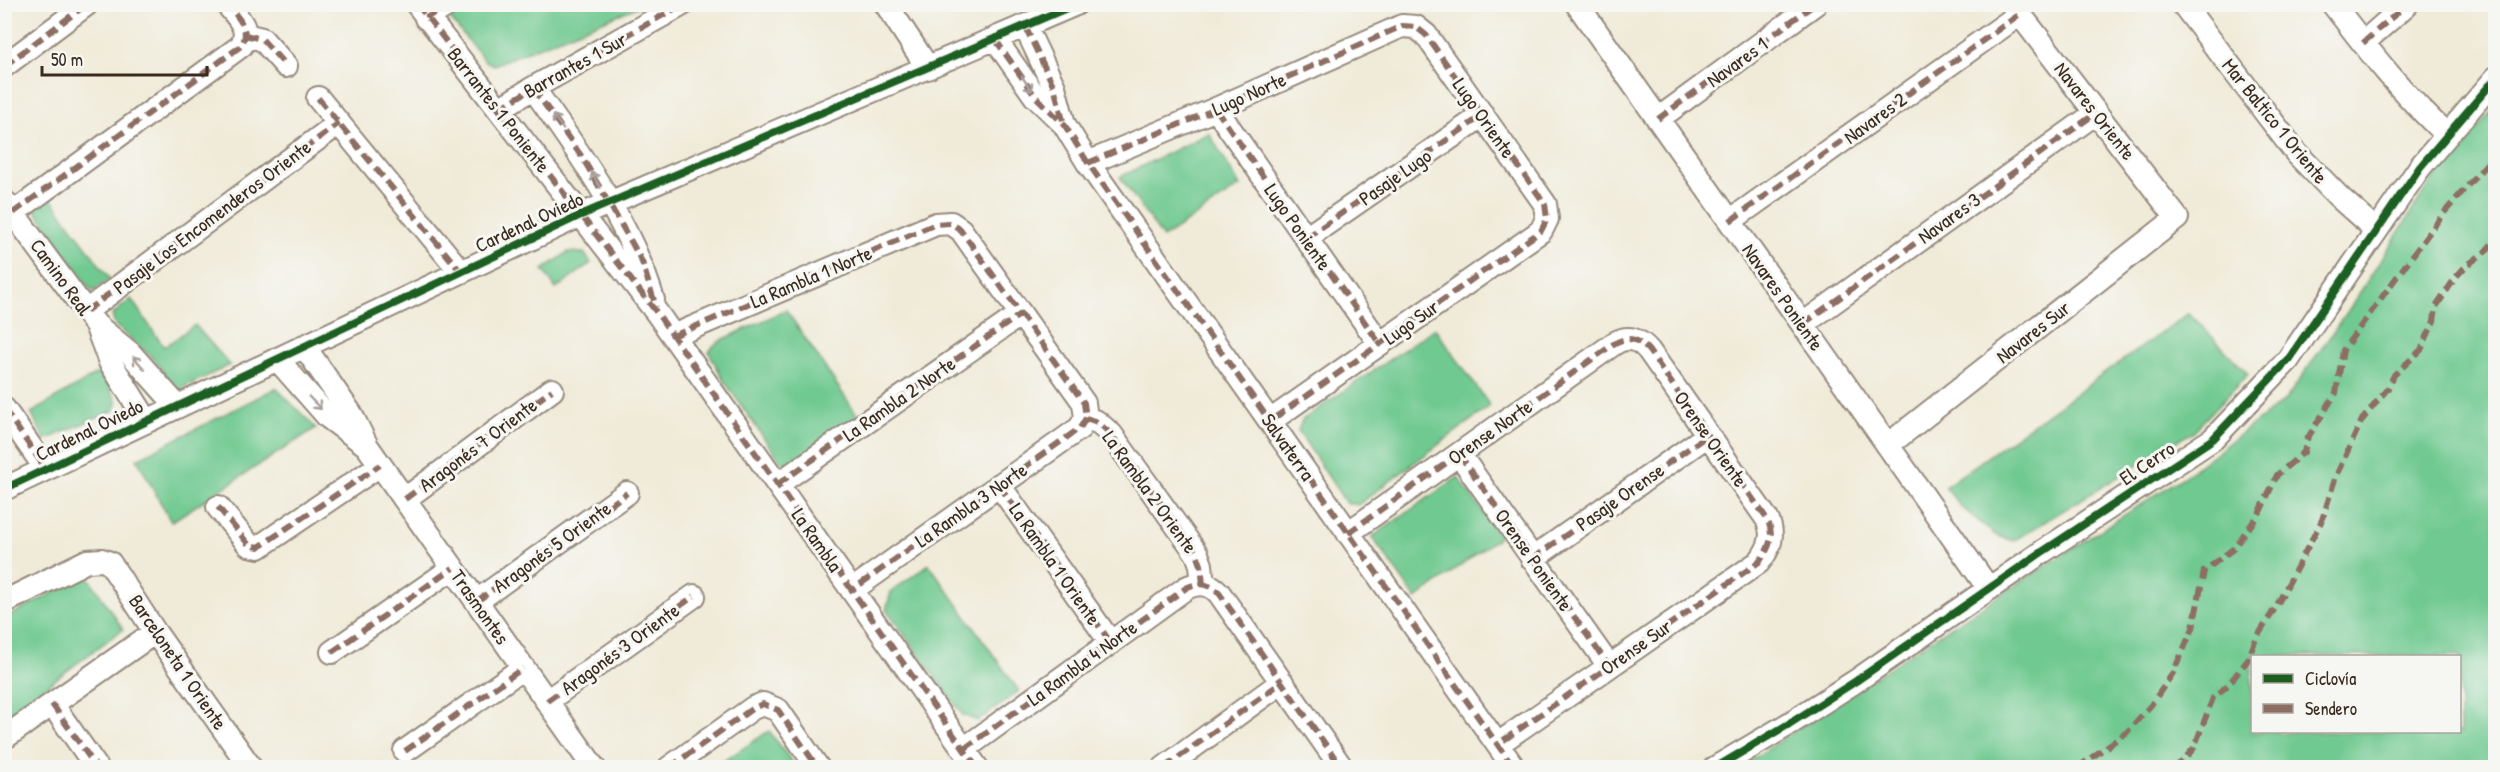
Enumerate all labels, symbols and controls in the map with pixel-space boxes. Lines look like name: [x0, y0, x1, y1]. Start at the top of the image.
street label: Barrantes 1 Sur: [518, 25, 631, 104]
street label: Navares 1: [1701, 30, 1773, 93]
scale bar: [42, 39, 207, 77]
street label: Barrantes 1 Poniente: [442, 41, 557, 178]
text: 50 m: [51, 47, 83, 72]
street label: Mar Baltico 1 Oriente: [2216, 52, 2334, 189]
street label: Navares Oriente: [2049, 56, 2142, 165]
street label: Lugo Norte: [1208, 65, 1290, 122]
street label: Lugo Oriente: [1447, 72, 1522, 163]
one-way arrow: [1021, 75, 1033, 92]
street label: Navares 2: [1838, 85, 1912, 150]
one-way arrow: [551, 115, 564, 131]
street label: Pasaje Los Encomenderos Oriente: [107, 133, 316, 300]
street label: Pasaje Lugo: [1353, 142, 1436, 211]
one-way arrow: [589, 172, 601, 189]
street label: Lugo Poniente: [1259, 178, 1338, 275]
street label: Cardenal Oviedo: [470, 185, 587, 258]
street label: Navares 3: [1912, 186, 1985, 249]
street label: Camino Real: [24, 233, 99, 321]
street label: Navares Poniente: [1736, 238, 1830, 356]
street label: La Rambla 1 Norte: [746, 239, 876, 314]
street label: Lugo Sur: [1378, 293, 1444, 350]
street label: Navares Sur: [1990, 294, 2076, 369]
street label: La Rambla 2 Norte: [837, 350, 960, 447]
one-way arrow: [132, 355, 146, 370]
street label: Orense Oriente: [1668, 385, 1754, 492]
street label: Aragonés 7 Oriente: [413, 391, 542, 498]
street label: Cardenal Oviedo: [31, 392, 147, 467]
street label: Orense Norte: [1442, 393, 1537, 471]
one-way arrow: [308, 396, 322, 411]
street label: Salvaterra: [1255, 408, 1321, 486]
street label: La Rambla 2 Oriente: [1097, 425, 1204, 559]
street label: El Cerro: [2114, 434, 2180, 491]
street label: La Rambla 3 Norte: [909, 456, 1032, 553]
street label: Pasaje Orense: [1570, 456, 1669, 537]
street label: Aragonés 5 Oriente: [487, 495, 616, 599]
street label: La Rambla 1 Oriente: [1003, 497, 1108, 630]
street label: La Rambla: [786, 503, 849, 577]
street label: Orense Poniente: [1489, 503, 1580, 616]
street label: Trasmontes: [445, 564, 516, 650]
street label: Barceloneta 1 Oriente: [123, 589, 234, 735]
street label: Aragonés 3 Oriente: [555, 596, 684, 701]
street label: Orense Sur: [1595, 612, 1677, 681]
street label: La Rambla 4 Norte: [1021, 614, 1142, 712]
legend: [2251, 655, 2461, 733]
text: Ciclovía: [2305, 666, 2356, 691]
text: Sendero: [2305, 696, 2357, 721]

